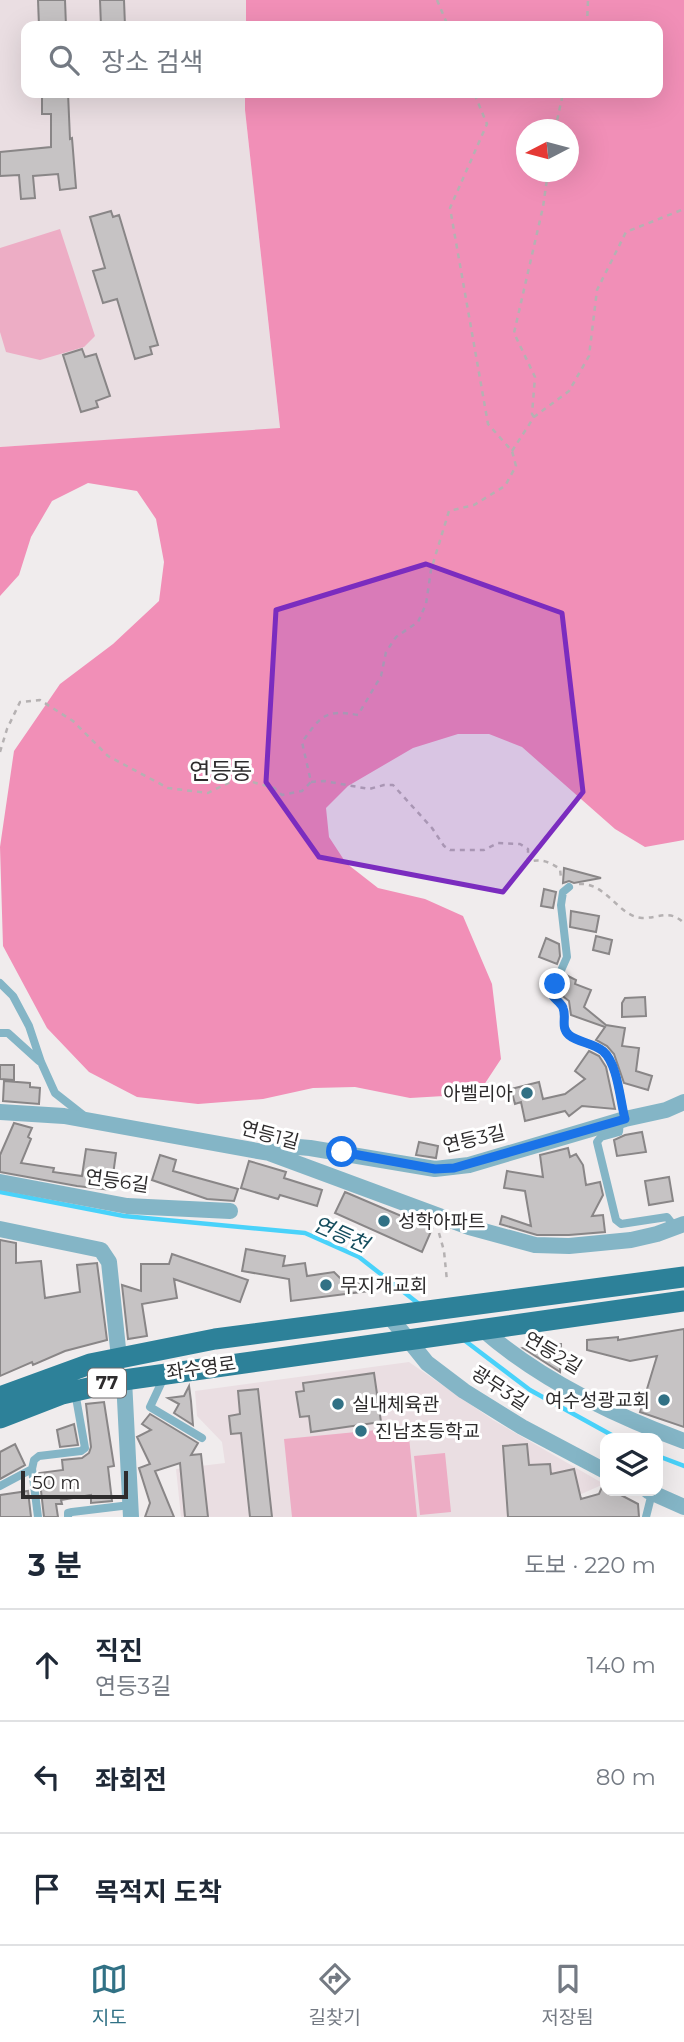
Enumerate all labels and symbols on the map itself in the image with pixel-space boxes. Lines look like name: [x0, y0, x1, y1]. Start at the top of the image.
north arrow: [516, 119, 579, 182]
district label: 연등동: [189, 757, 253, 785]
route end: [539, 968, 570, 999]
place label: 아벨리아: [443, 1082, 513, 1105]
marker: 아벨리아: [519, 1085, 535, 1101]
street label: 연등1길: [238, 1116, 302, 1154]
street label: 연등3길: [441, 1121, 507, 1157]
route start: [326, 1136, 357, 1167]
street label: 연등6길: [84, 1165, 150, 1197]
place label: 성학아파트: [398, 1210, 485, 1233]
water label: 연등천: [309, 1211, 375, 1258]
marker: 성학아파트: [376, 1213, 392, 1229]
place label: 무지개교회: [340, 1274, 427, 1297]
marker: 무지개교회: [318, 1277, 334, 1293]
street label: 연등2길: [520, 1327, 586, 1379]
street label: 좌수영로: [165, 1352, 237, 1384]
street label: 광무3길: [467, 1361, 533, 1415]
road number: 77: [88, 1368, 126, 1398]
place label: 여수성광교회: [545, 1389, 650, 1412]
marker: 여수성광교회: [656, 1392, 672, 1408]
place label: 실내체육관: [352, 1393, 439, 1416]
marker: 실내체육관: [330, 1396, 346, 1412]
place label: 진남초등학교: [375, 1420, 480, 1443]
marker: 진남초등학교: [353, 1423, 369, 1439]
scale bar: [21, 1468, 128, 1500]

